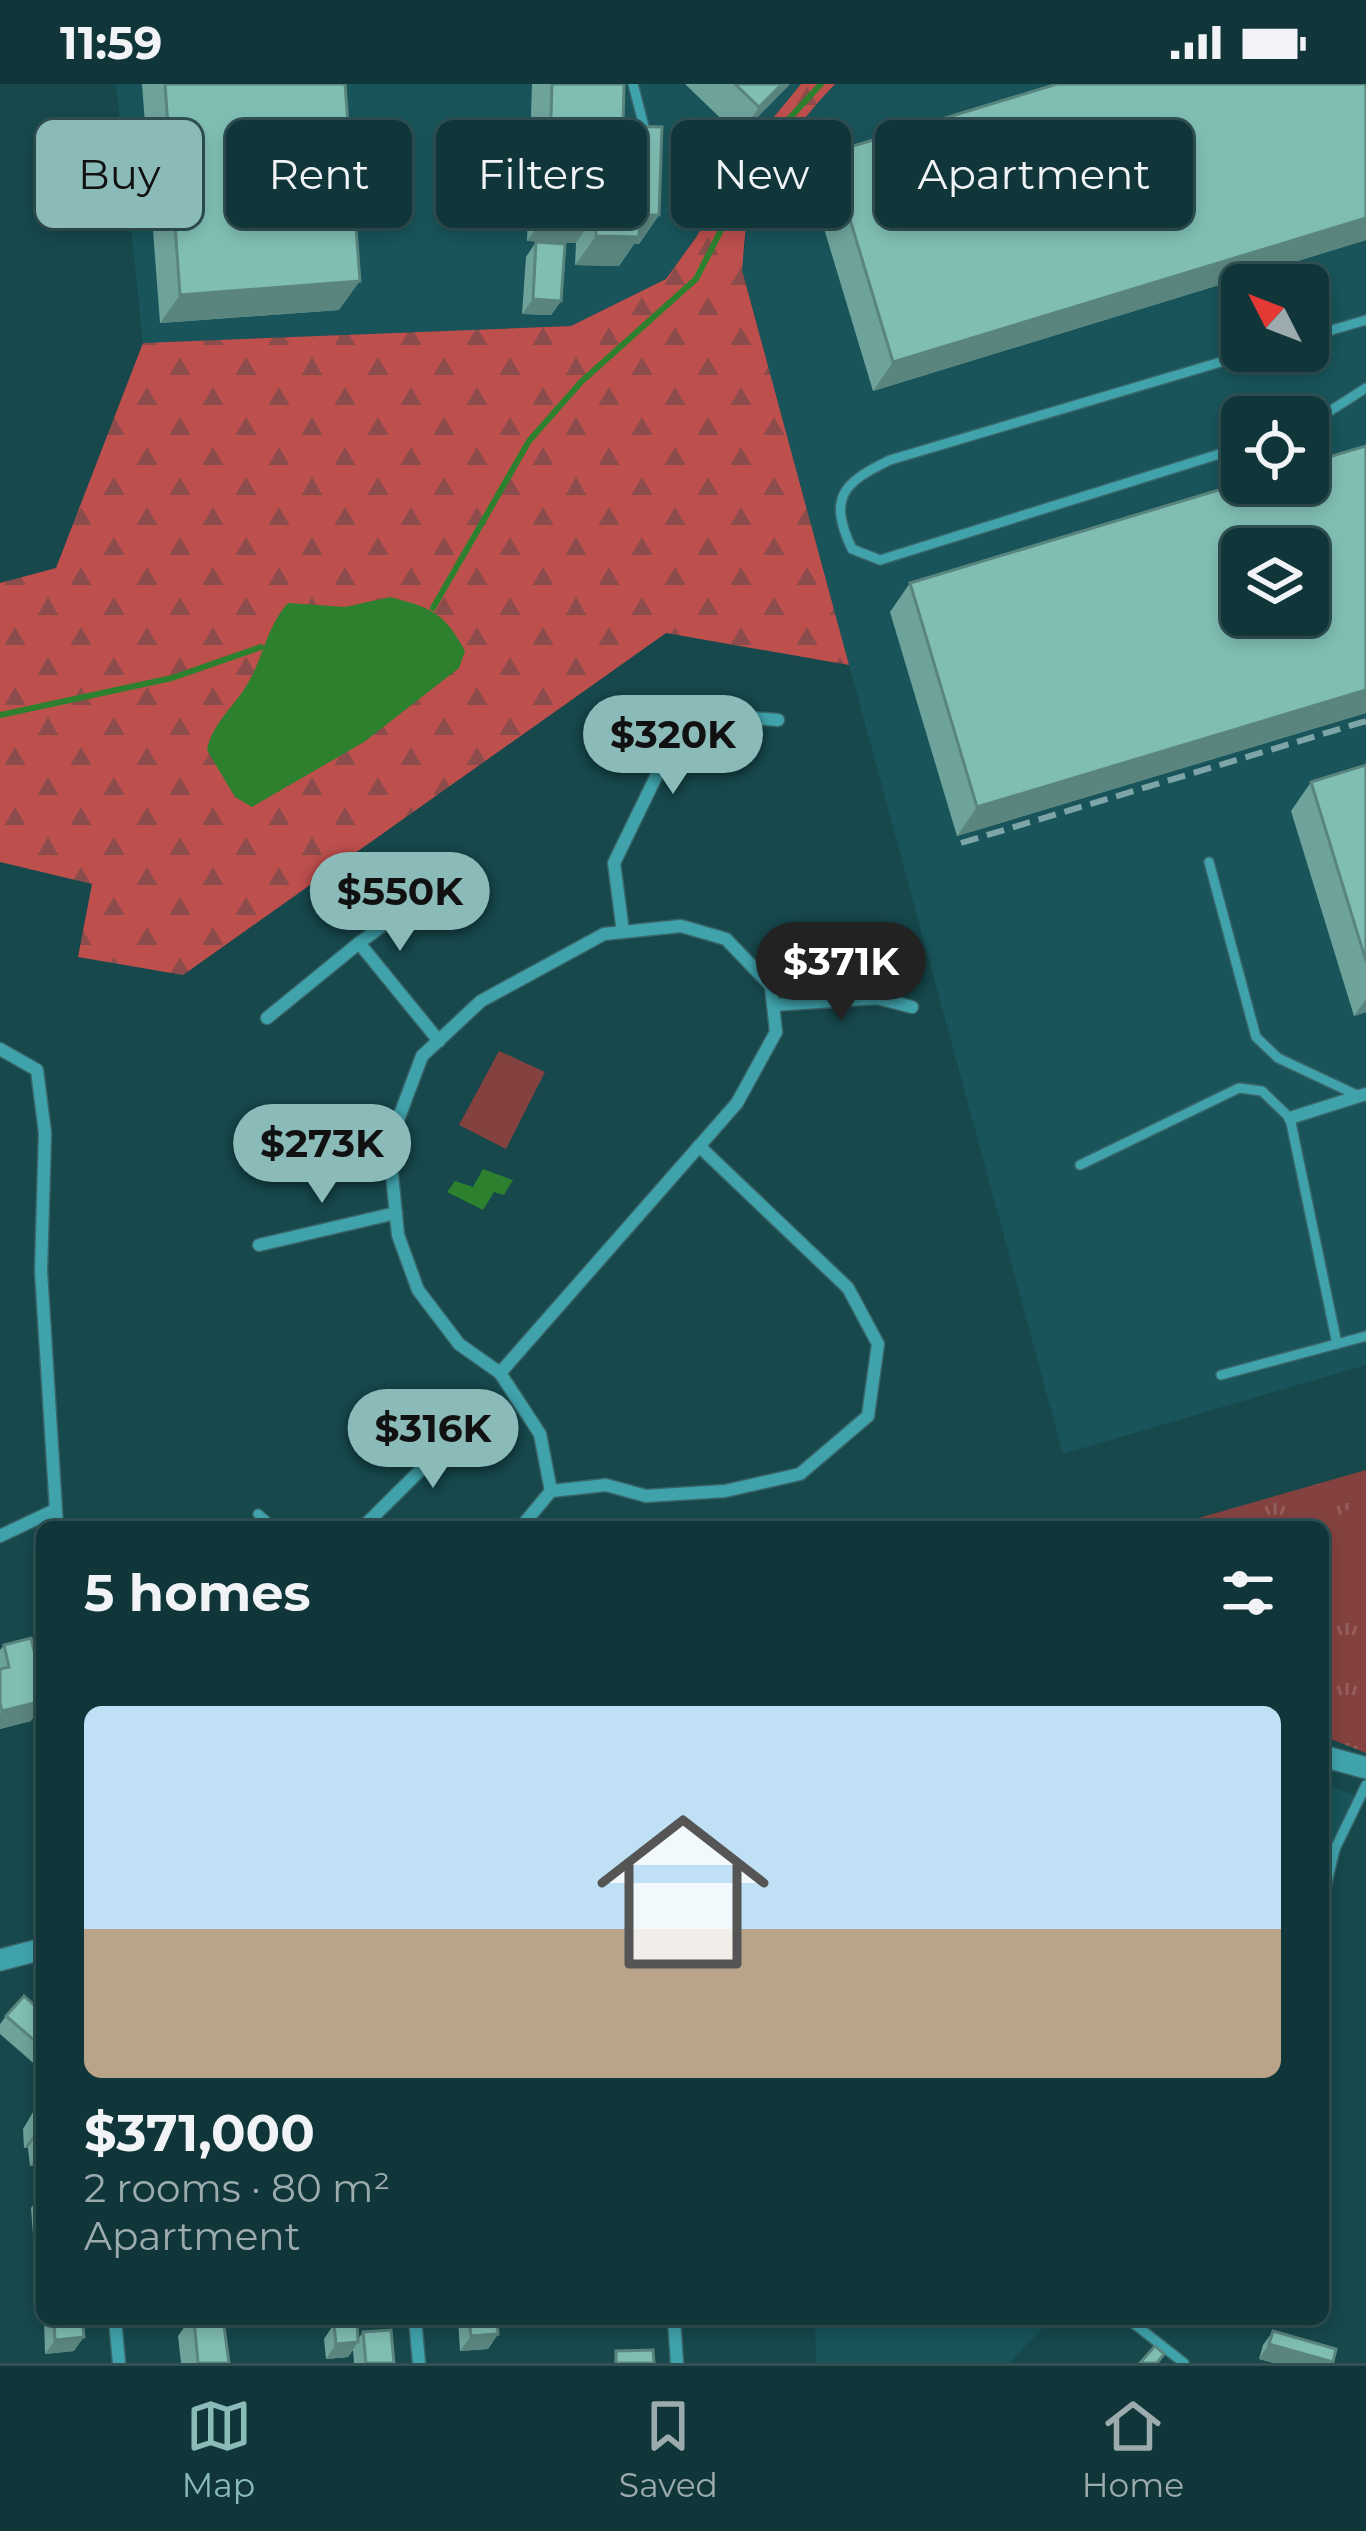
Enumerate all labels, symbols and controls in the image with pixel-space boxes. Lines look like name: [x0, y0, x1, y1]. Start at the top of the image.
text: 11:59: [60, 15, 163, 70]
chip: Buy: [36, 120, 202, 228]
chip: Rent: [226, 120, 412, 228]
chip: Filters: [436, 120, 647, 228]
chip: New: [671, 120, 851, 228]
chip: Apartment: [875, 120, 1193, 228]
north arrow: [1221, 264, 1329, 372]
map controls: [1221, 264, 1329, 636]
button: locate: [1221, 396, 1329, 504]
button: layers: [1221, 528, 1329, 636]
pin: $320K: [589, 695, 757, 797]
text: $320K: [610, 710, 736, 758]
pin: $550K: [316, 852, 484, 954]
text: $550K: [337, 867, 463, 915]
pin: $371K: [757, 922, 925, 1024]
text: $371K: [783, 937, 899, 985]
pin: $273K: [238, 1104, 406, 1206]
text: $273K: [260, 1119, 384, 1167]
pin: $316K: [349, 1389, 517, 1491]
text: $316K: [375, 1404, 491, 1452]
icon: filters: [1215, 1560, 1281, 1626]
text: 5 homes: [84, 1562, 311, 1624]
icon: home: [575, 1784, 791, 2000]
text: $371,000: [84, 2102, 315, 2164]
text: 2 rooms · 80 m²: [84, 2164, 390, 2212]
text: Apartment: [84, 2212, 300, 2260]
tab: Map: [182, 2393, 255, 2505]
tab: Saved: [619, 2393, 718, 2505]
tab: Home: [1082, 2393, 1184, 2505]

